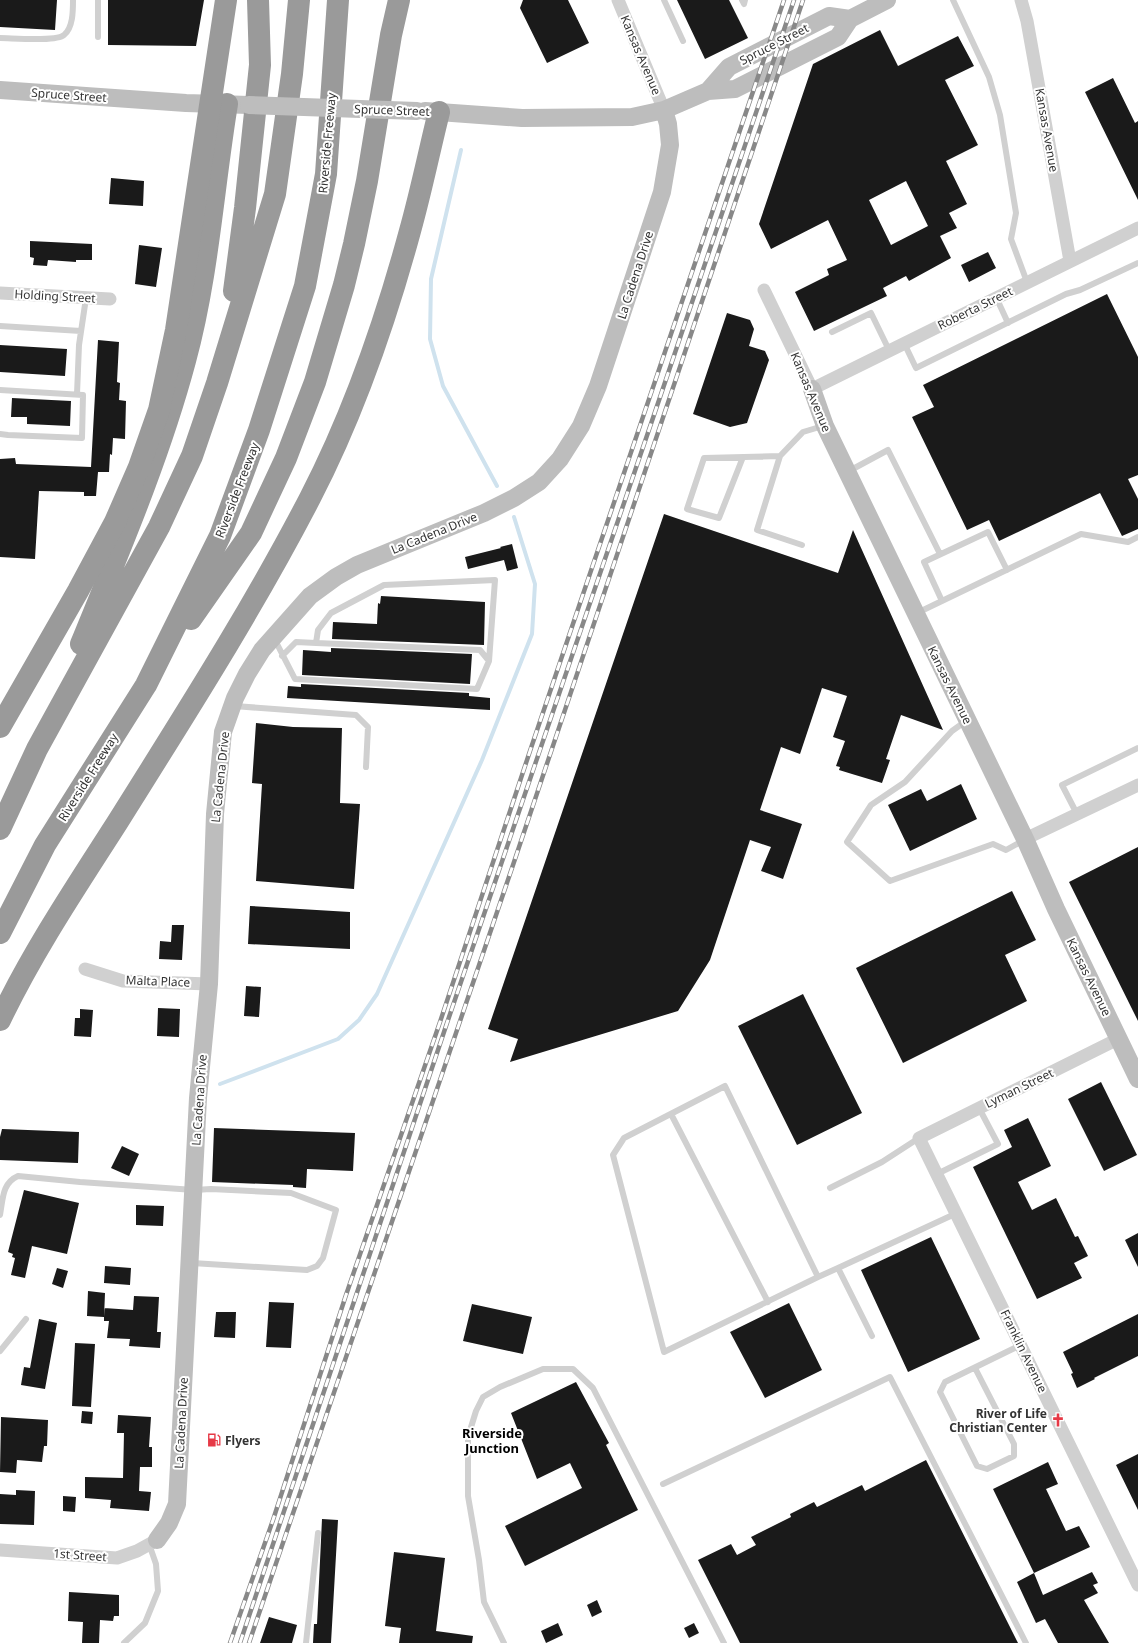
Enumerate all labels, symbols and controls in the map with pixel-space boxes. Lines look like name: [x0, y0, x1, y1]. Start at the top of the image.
street label: Kansas Avenue: [617, 13, 666, 98]
street label: Spruce Street: [737, 19, 812, 69]
street label: Spruce Street: [31, 84, 108, 106]
street label: Kansas Avenue: [1031, 87, 1063, 174]
street label: Riverside Freeway: [314, 91, 340, 194]
street label: Spruce Street: [354, 100, 431, 120]
street label: La Cadena Drive: [613, 229, 657, 321]
street label: Roberta Street: [935, 282, 1016, 334]
street label: Holding Street: [14, 285, 97, 307]
street label: Kansas Avenue: [787, 350, 836, 435]
street label: Riverside Freeway: [211, 439, 263, 540]
street label: La Cadena Drive: [388, 508, 480, 558]
street label: Kansas Avenue: [924, 643, 976, 727]
street label: Riverside Freeway: [54, 729, 122, 824]
street label: La Cadena Drive: [207, 730, 233, 823]
street label: Kansas Avenue: [1063, 935, 1115, 1019]
street label: Malta Place: [125, 971, 191, 991]
street label: La Cadena Drive: [187, 1054, 211, 1146]
street label: Lyman Street: [982, 1064, 1057, 1112]
street label: Franklin Avenue: [997, 1307, 1052, 1396]
street label: La Cadena Drive: [170, 1377, 192, 1469]
place label: River of Life Christian Center: [949, 1405, 1048, 1436]
church icon: River of Life Christian Center: [1050, 1412, 1066, 1428]
district label: Riverside Junction: [462, 1424, 522, 1457]
fuel station icon: Flyers: [206, 1432, 222, 1448]
place label: Flyers: [225, 1432, 261, 1449]
street label: 1st Street: [53, 1545, 108, 1565]

